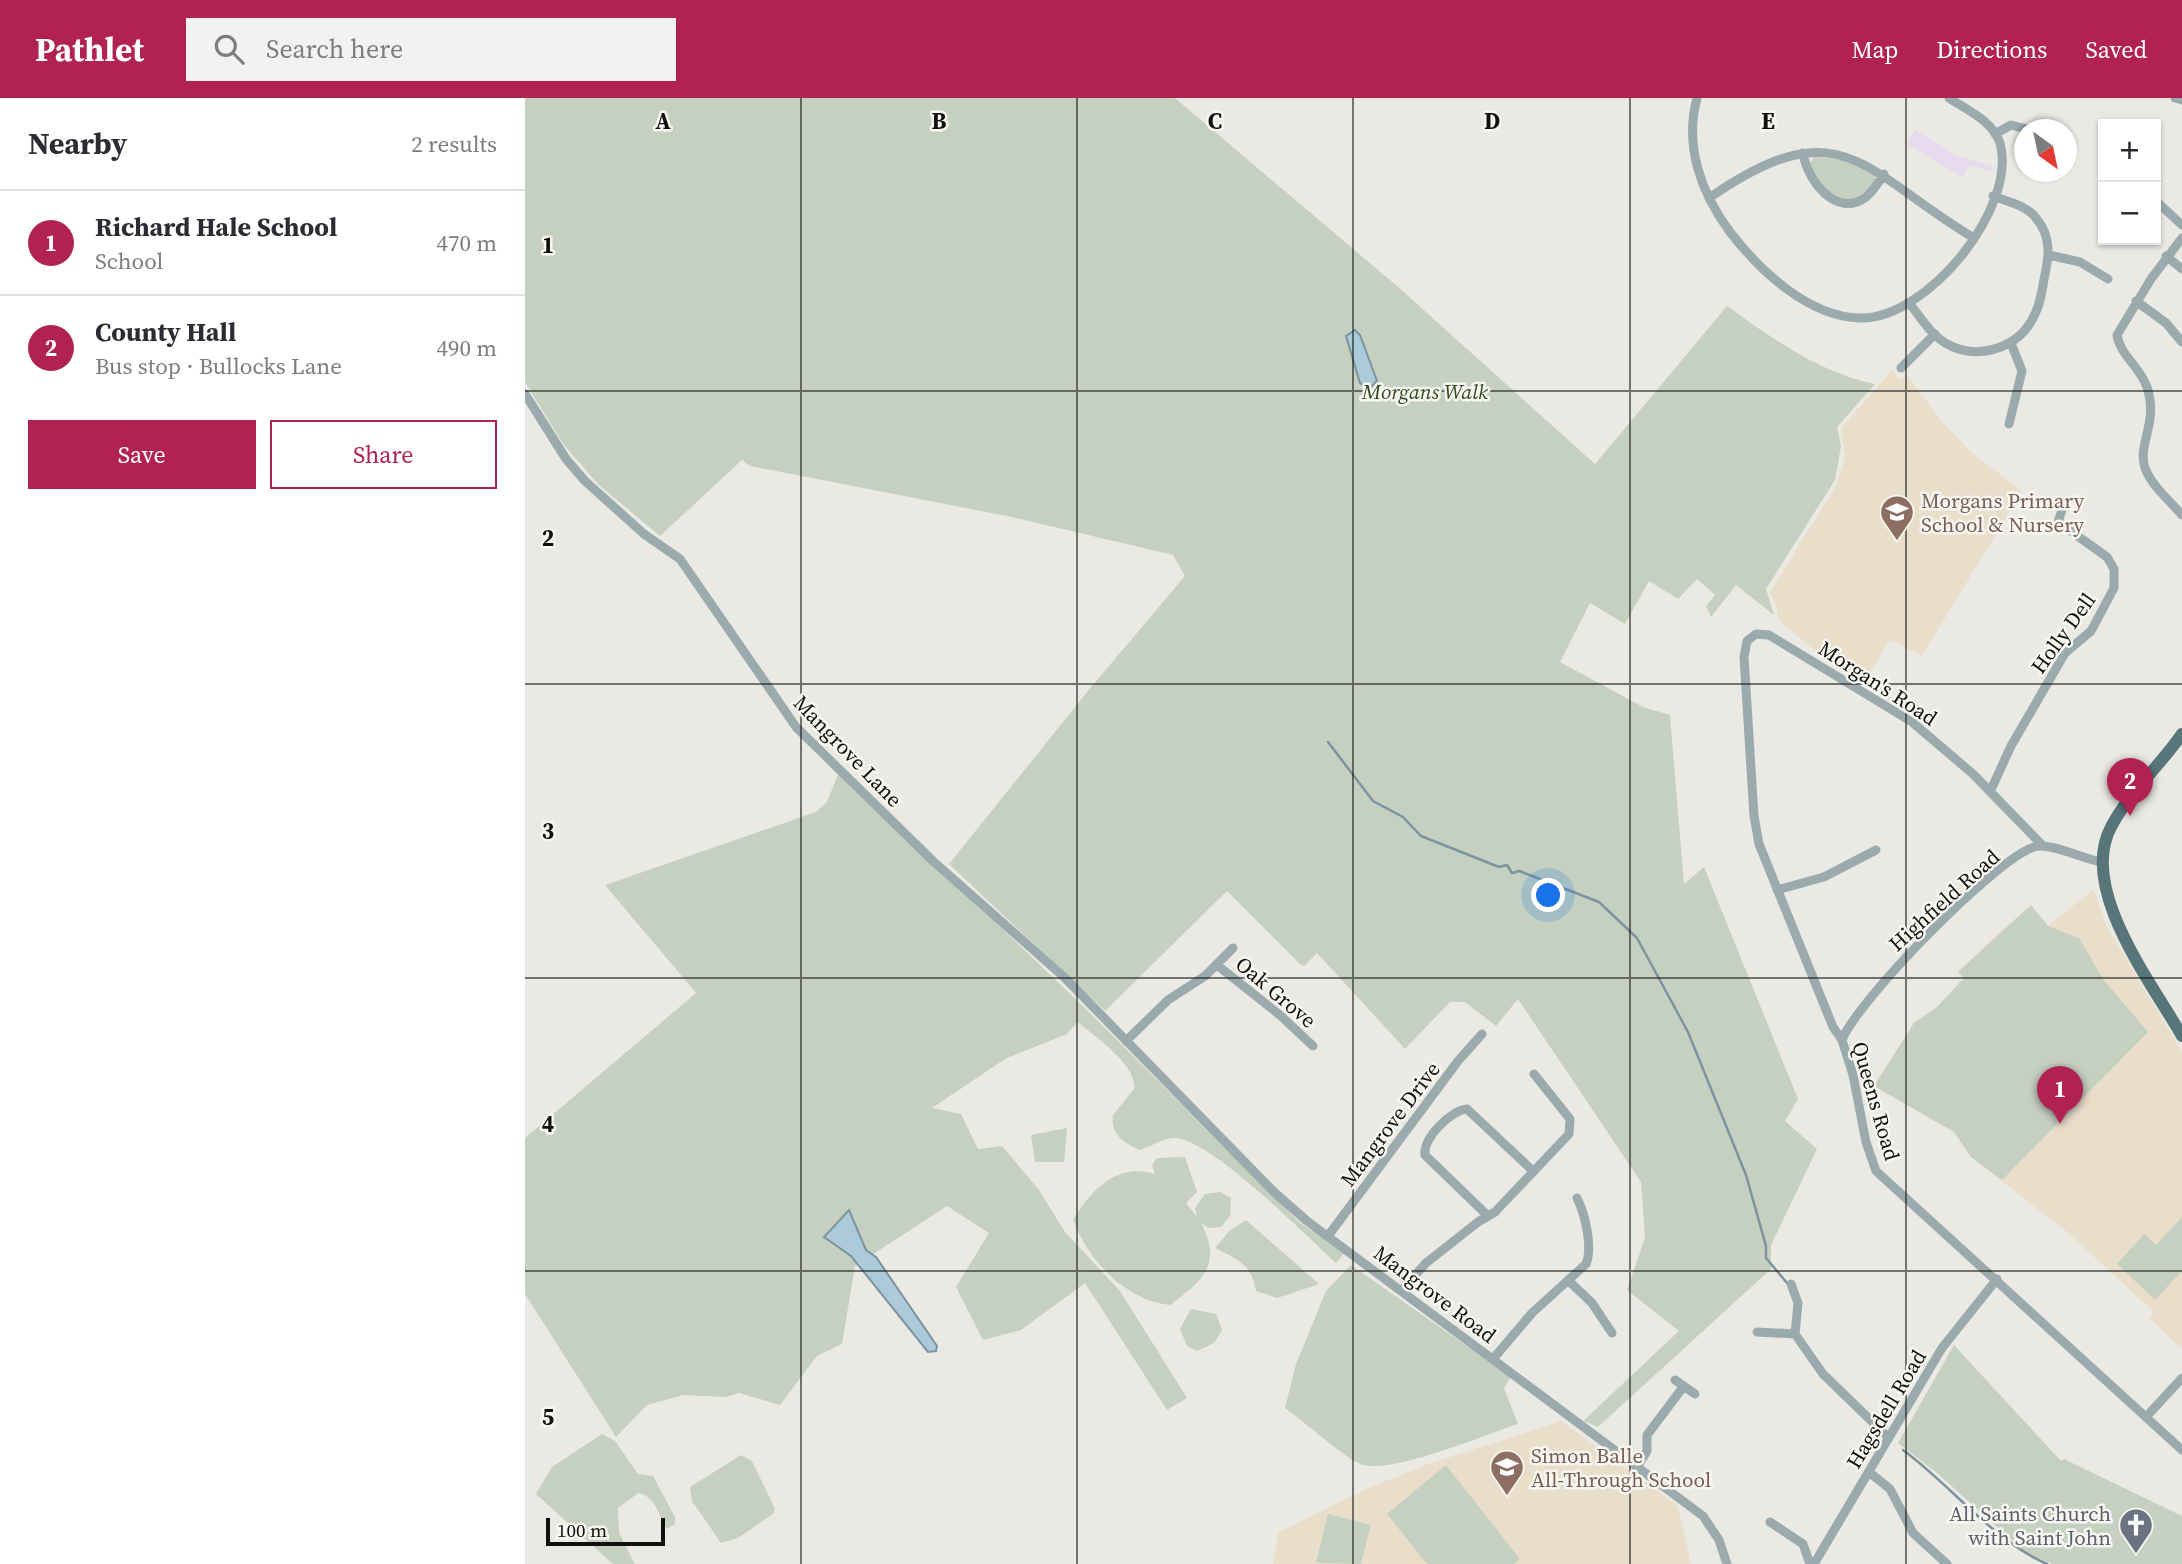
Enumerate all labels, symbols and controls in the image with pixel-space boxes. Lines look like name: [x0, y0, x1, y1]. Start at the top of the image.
search box: [186, 18, 676, 81]
text: Pathlet: [35, 27, 144, 72]
icon: search: [210, 30, 248, 68]
text: Search here: [266, 31, 403, 67]
text: Map: [1851, 33, 1898, 66]
text: Directions: [1936, 33, 2047, 66]
text: Saved: [2085, 33, 2147, 66]
text: A: [655, 105, 671, 137]
text: B: [932, 105, 947, 137]
text: C: [1208, 105, 1222, 137]
text: D: [1484, 105, 1500, 137]
text: E: [1761, 105, 1775, 137]
north arrow: [2014, 119, 2077, 182]
map controls: [2098, 119, 2161, 245]
button: +: [2098, 119, 2161, 182]
text: Nearby: [28, 123, 127, 164]
text: 2 results: [411, 128, 497, 160]
button: −: [2098, 182, 2161, 245]
text: Richard Hale School: [95, 209, 337, 245]
text: 1: [45, 227, 57, 259]
text: 470 m: [436, 227, 497, 259]
text: 1: [542, 229, 554, 261]
text: School: [95, 245, 163, 277]
text: County Hall: [95, 314, 236, 350]
text: 2: [45, 332, 57, 364]
text: 490 m: [436, 332, 497, 364]
text: Bus stop · Bullocks Lane: [95, 350, 342, 382]
park label: Morgans Walk: [1361, 377, 1488, 406]
button: Save: [28, 420, 256, 489]
button: Share: [270, 420, 497, 489]
place label: Morgans Primary School & Nursery: [1921, 486, 2084, 539]
school or university icon: Morgans Primary School & Nursery: [1878, 493, 1916, 542]
text: 2: [542, 522, 554, 554]
street label: Holly Dell: [2024, 587, 2102, 679]
street label: Morgan's Road: [1813, 634, 1943, 732]
street label: Mangrove Lane: [787, 689, 909, 813]
pin: 2: [2107, 758, 2153, 816]
text: 3: [542, 815, 554, 847]
street label: Highfield Road: [1882, 842, 2006, 958]
your location: [1531, 878, 1565, 912]
street label: Oak Grove: [1229, 950, 1323, 1034]
street label: Queens Road: [1845, 1038, 1907, 1164]
street label: Mangrove Drive: [1333, 1056, 1447, 1192]
pin: 1: [2037, 1066, 2083, 1124]
text: 4: [542, 1108, 554, 1140]
street label: Mangrove Road: [1368, 1238, 1502, 1350]
street label: Hagsdell Road: [1839, 1344, 1933, 1474]
text: 5: [542, 1401, 554, 1433]
place label: Simon Balle All-Through School: [1531, 1441, 1711, 1494]
school or university icon: Simon Balle All-Through School: [1488, 1448, 1526, 1497]
place label: All Saints Church with Saint John: [1949, 1499, 2111, 1552]
church icon: All Saints Church with Saint John: [2117, 1506, 2155, 1555]
scale bar: [546, 1515, 665, 1547]
text: 100 m: [557, 1517, 607, 1543]

